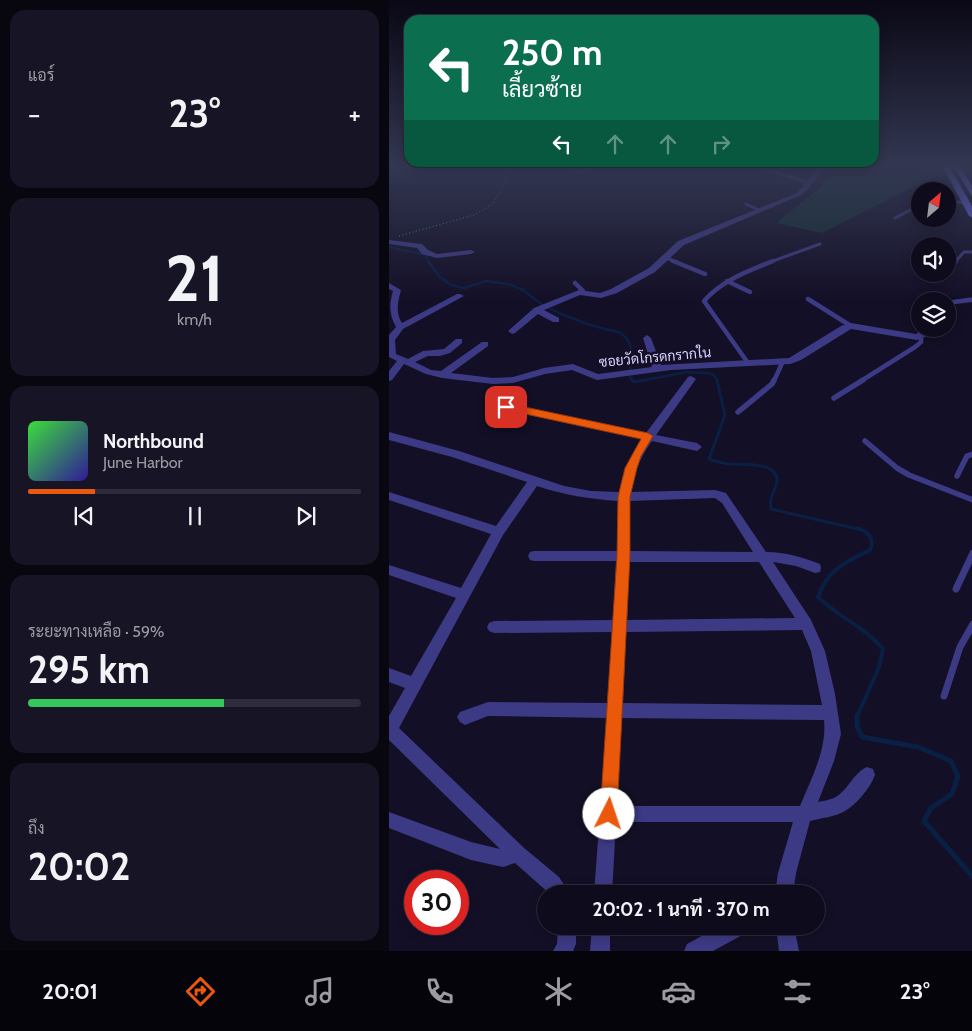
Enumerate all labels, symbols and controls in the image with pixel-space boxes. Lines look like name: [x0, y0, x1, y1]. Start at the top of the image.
text: 250 m: [502, 31, 602, 74]
icon: left: [419, 35, 484, 100]
text: แอร์: [28, 66, 54, 85]
text: เลี้ยวซ้าย: [502, 76, 582, 103]
text: 23°: [169, 90, 220, 137]
text: −: [28, 97, 40, 131]
text: +: [349, 97, 361, 131]
icon: left: [548, 130, 576, 158]
icon: ahead: [601, 130, 629, 158]
icon: ahead: [654, 130, 682, 158]
icon: right: [707, 130, 735, 158]
north arrow: [911, 182, 957, 228]
map controls: [911, 182, 956, 337]
button: sound: [911, 237, 956, 282]
text: 21: [165, 238, 224, 317]
button: layers: [911, 292, 956, 337]
text: km/h: [177, 310, 212, 329]
street label: ซอยวัดโกรดกรากใน: [598, 343, 712, 371]
pin: [485, 386, 527, 428]
icon: arrive: [492, 393, 520, 421]
text: Northbound: [103, 430, 204, 453]
text: June Harbor: [103, 453, 183, 472]
icon: previous: [70, 502, 98, 530]
icon: pause: [181, 502, 209, 530]
icon: next: [292, 502, 320, 530]
text: ระยะทางเหลือ · 59%: [28, 622, 164, 641]
text: 295 km: [28, 646, 150, 693]
position arrow: [582, 787, 634, 839]
text: ถึง: [28, 819, 45, 838]
text: 20:02: [28, 843, 130, 890]
speed limit sign: 30: [404, 870, 469, 935]
text: 20:02 · 1 นาที · 370 m: [592, 898, 770, 921]
icon: directions: [183, 974, 218, 1009]
icon: music: [302, 974, 337, 1009]
icon: phone: [422, 974, 457, 1009]
icon: climate: [541, 974, 576, 1009]
icon: car: [661, 974, 696, 1009]
icon: filters: [780, 974, 815, 1009]
text: 20:01: [42, 978, 98, 1005]
text: 23°: [900, 978, 930, 1005]

